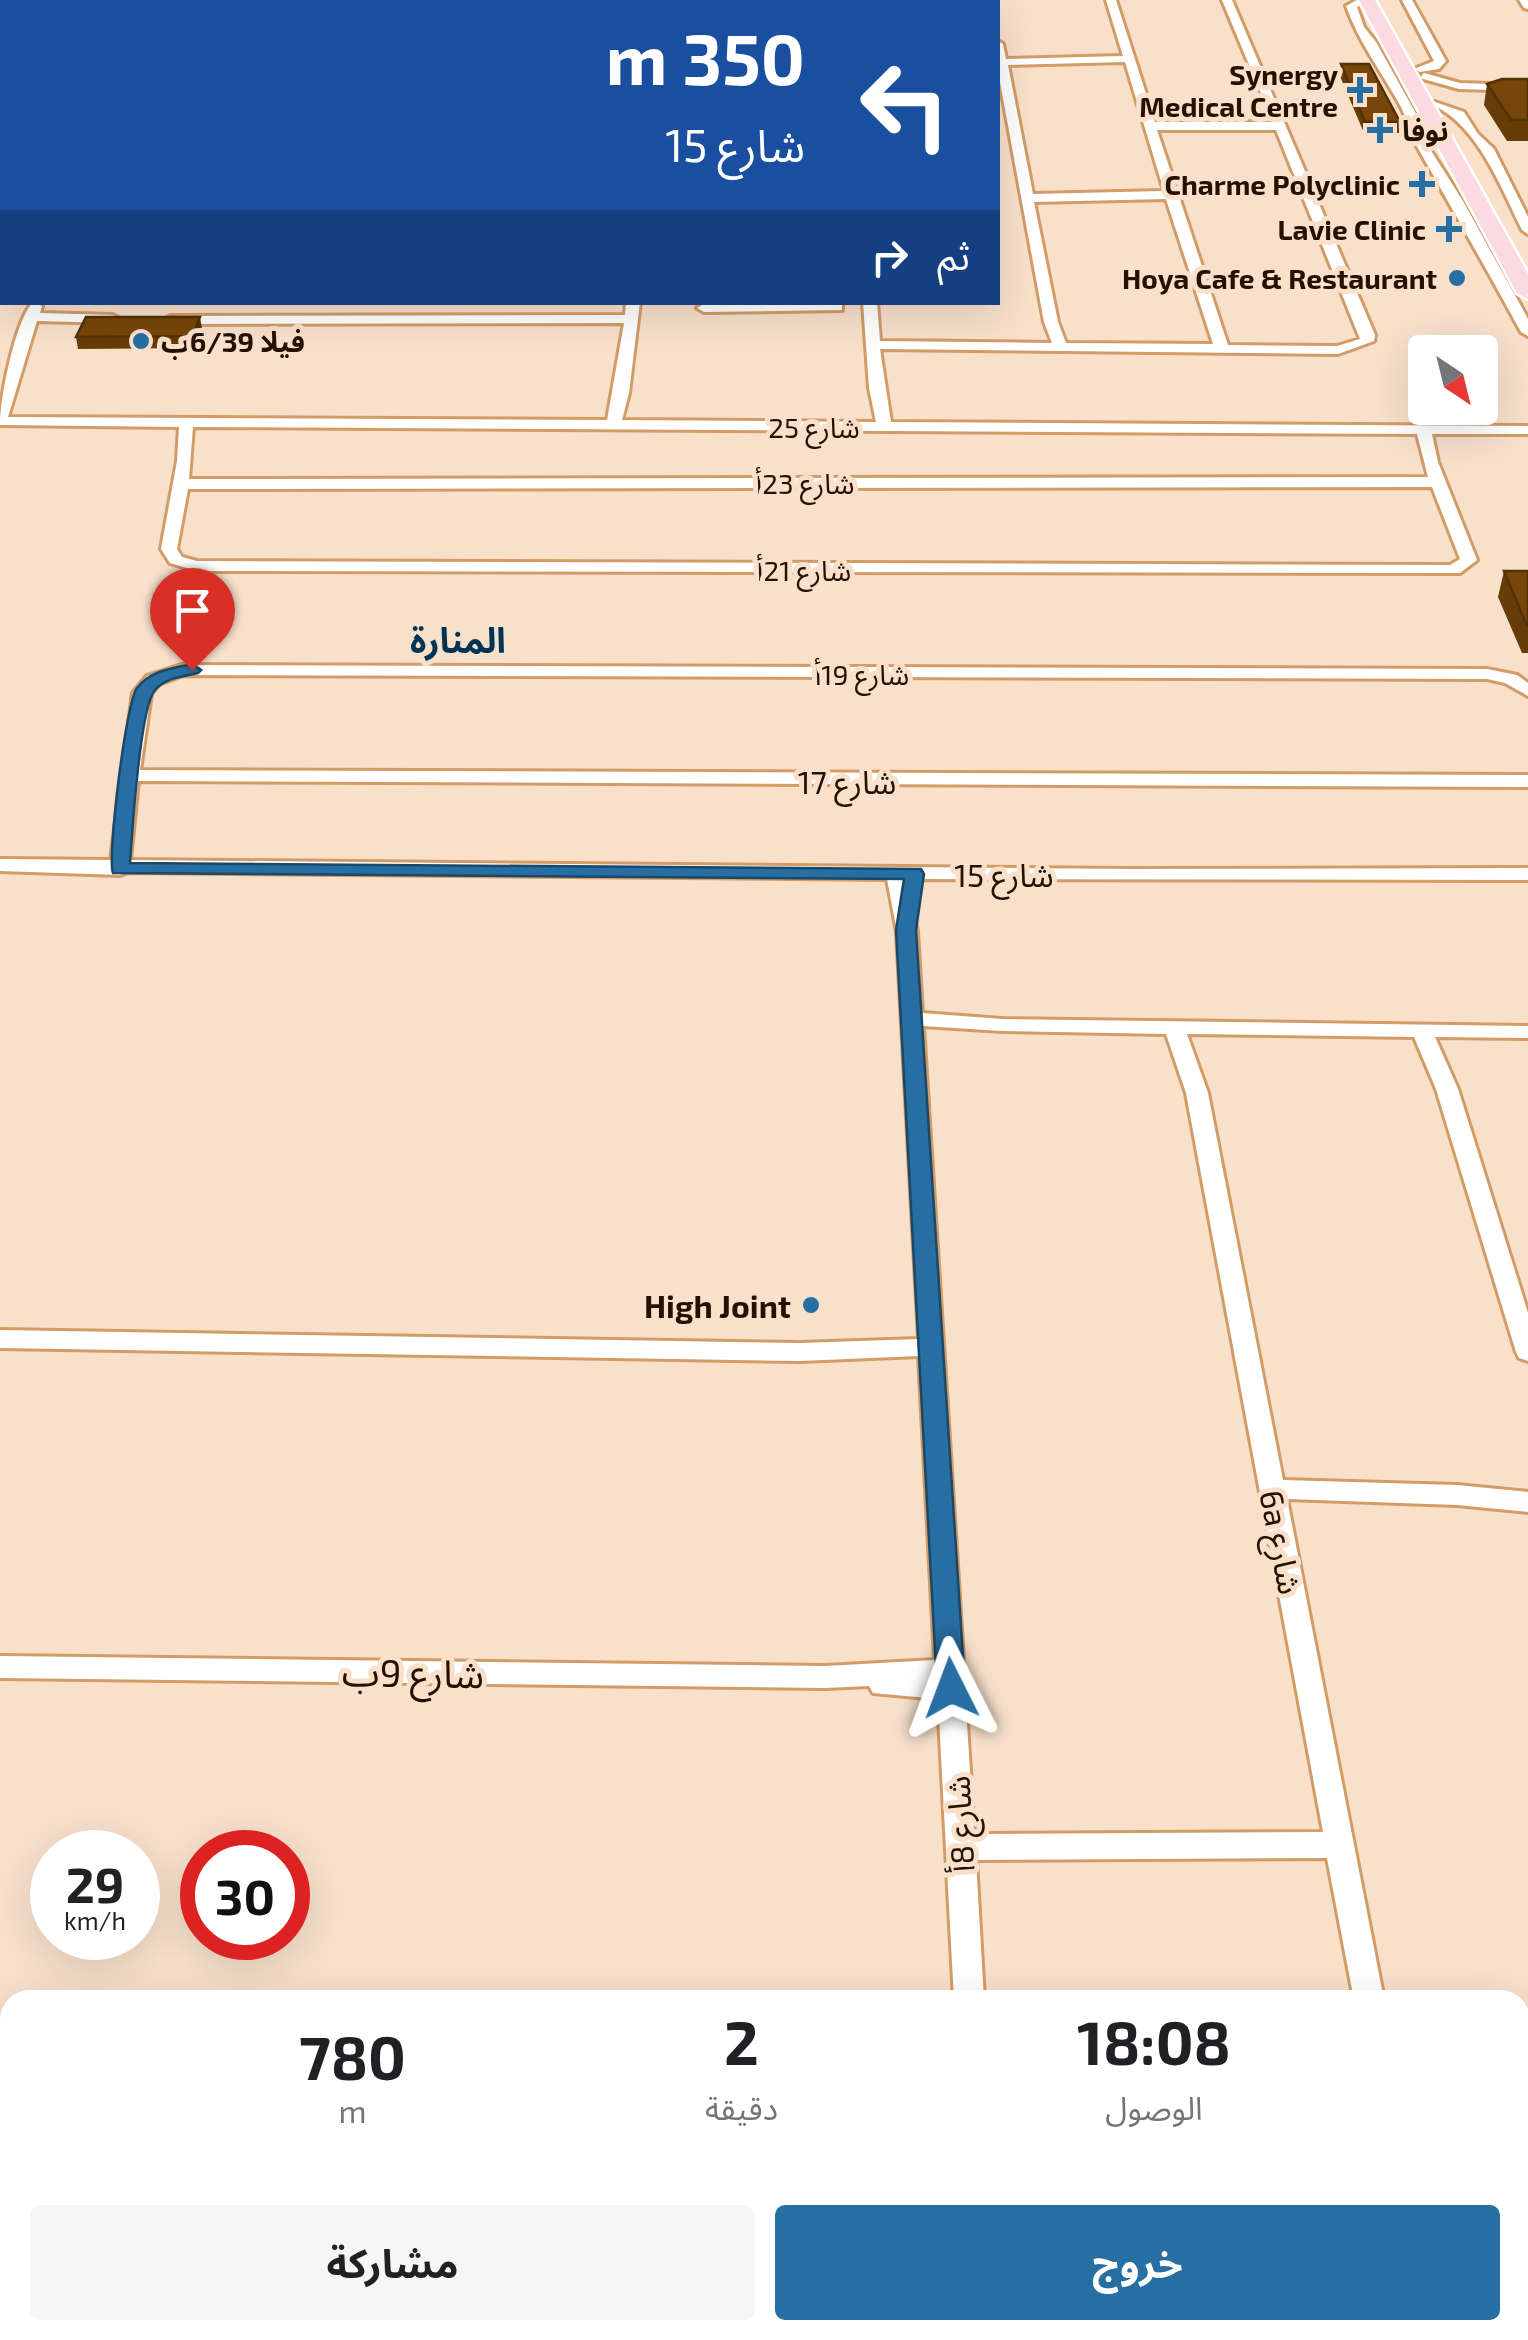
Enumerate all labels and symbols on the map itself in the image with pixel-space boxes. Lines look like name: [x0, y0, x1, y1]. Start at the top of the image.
place label: Synergy Medical Centre: [1139, 57, 1338, 123]
marker: Synergy Medical Centre: [1347, 77, 1373, 103]
place label: نوفا: [1402, 113, 1449, 147]
marker: نوفا: [1367, 117, 1393, 143]
place label: Charme Polyclinic: [1164, 167, 1400, 201]
marker: Charme Polyclinic: [1409, 171, 1435, 197]
place label: Lavie Clinic: [1278, 212, 1426, 246]
marker: Lavie Clinic: [1436, 216, 1462, 242]
place label: Hoya Cafe & Restaurant: [1122, 261, 1437, 295]
marker: Hoya Cafe & Restaurant: [1446, 267, 1468, 289]
place label: فيلا 6/39ب: [161, 324, 305, 360]
marker: فيلا 6/39ب: [130, 330, 152, 352]
north arrow: [1408, 335, 1498, 425]
street label: شارع 25: [768, 410, 860, 449]
street label: شارع 23أ: [755, 466, 854, 505]
street label: شارع 21أ: [756, 553, 851, 592]
pin: [150, 568, 235, 671]
district label: المنارة: [410, 618, 506, 662]
street label: شارع 19أ: [814, 657, 909, 696]
street label: شارع 17: [798, 762, 896, 807]
street label: شارع 15: [954, 855, 1054, 900]
place label: High Joint: [644, 1286, 791, 1324]
marker: High Joint: [800, 1294, 822, 1316]
street label: 6a شارع: [1246, 1487, 1311, 1599]
position arrow: [899, 1636, 1003, 1740]
street label: شارع 9ب: [341, 1648, 484, 1703]
street label: شارع 8أ: [938, 1774, 988, 1874]
speed limit sign: 30: [180, 1830, 310, 1960]

